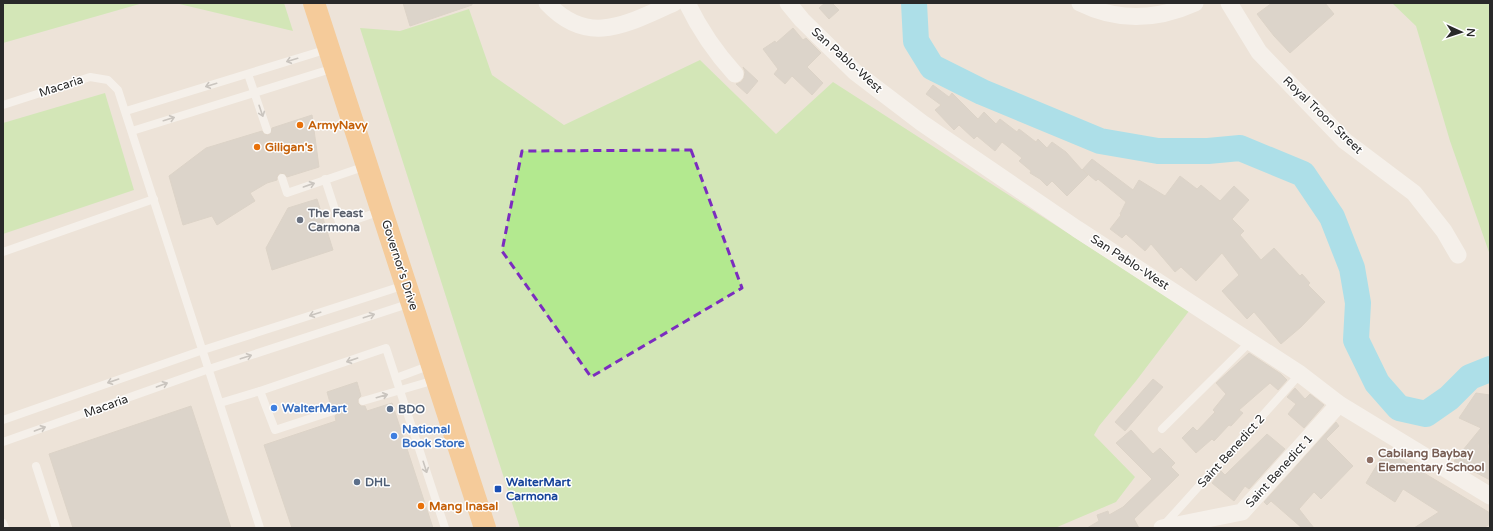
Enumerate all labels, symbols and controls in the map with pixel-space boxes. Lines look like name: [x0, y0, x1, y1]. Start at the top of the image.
north arrow: [1441, 12, 1481, 52]
street label: San Pablo-West: [809, 25, 886, 96]
text: N: [1464, 28, 1477, 37]
one-way arrow: [285, 57, 298, 64]
street label: Macaria: [37, 72, 85, 100]
street label: Royal Troon Street: [1280, 73, 1366, 157]
one-way arrow: [204, 82, 217, 89]
one-way arrow: [257, 105, 265, 117]
one-way arrow: [162, 115, 175, 122]
place label: ArmyNavy: [308, 118, 368, 133]
marker: ArmyNavy: [295, 120, 305, 130]
place label: Giligan's: [265, 140, 313, 155]
marker: Giligan's: [252, 142, 262, 152]
one-way arrow: [303, 181, 316, 188]
place label: The Feast Carmona: [307, 206, 364, 234]
marker: The Feast Carmona: [295, 215, 305, 225]
street label: Governor's Drive: [379, 218, 421, 312]
street label: San Pablo-West: [1088, 231, 1172, 293]
one-way arrow: [309, 311, 322, 318]
one-way arrow: [363, 312, 376, 319]
one-way arrow: [239, 353, 252, 360]
one-way arrow: [346, 357, 359, 364]
one-way arrow: [107, 378, 119, 386]
one-way arrow: [156, 381, 168, 389]
street label: Macaria: [82, 392, 130, 420]
one-way arrow: [375, 392, 388, 399]
place label: WalterMart: [282, 401, 347, 415]
place label: BDO: [398, 402, 425, 416]
marker: WalterMart: [269, 403, 279, 413]
marker: BDO: [385, 404, 395, 414]
street label: Saint Benedict 2: [1195, 412, 1267, 490]
place label: National Book Store: [402, 422, 465, 450]
one-way arrow: [33, 425, 45, 433]
marker: National Book Store: [389, 431, 399, 441]
street label: Saint Benedict 1: [1243, 432, 1315, 510]
place label: Cabilang Baybay Elementary School: [1378, 446, 1485, 475]
marker: Cabilang Baybay Elementary School: [1365, 455, 1375, 465]
one-way arrow: [422, 461, 430, 473]
place label: DHL: [365, 475, 390, 489]
place label: WalterMart Carmona: [506, 475, 571, 503]
marker: DHL: [352, 477, 362, 487]
marker: WalterMart Carmona: [493, 484, 503, 494]
place label: Mang Inasal: [429, 499, 498, 514]
marker: Mang Inasal: [416, 501, 426, 511]

